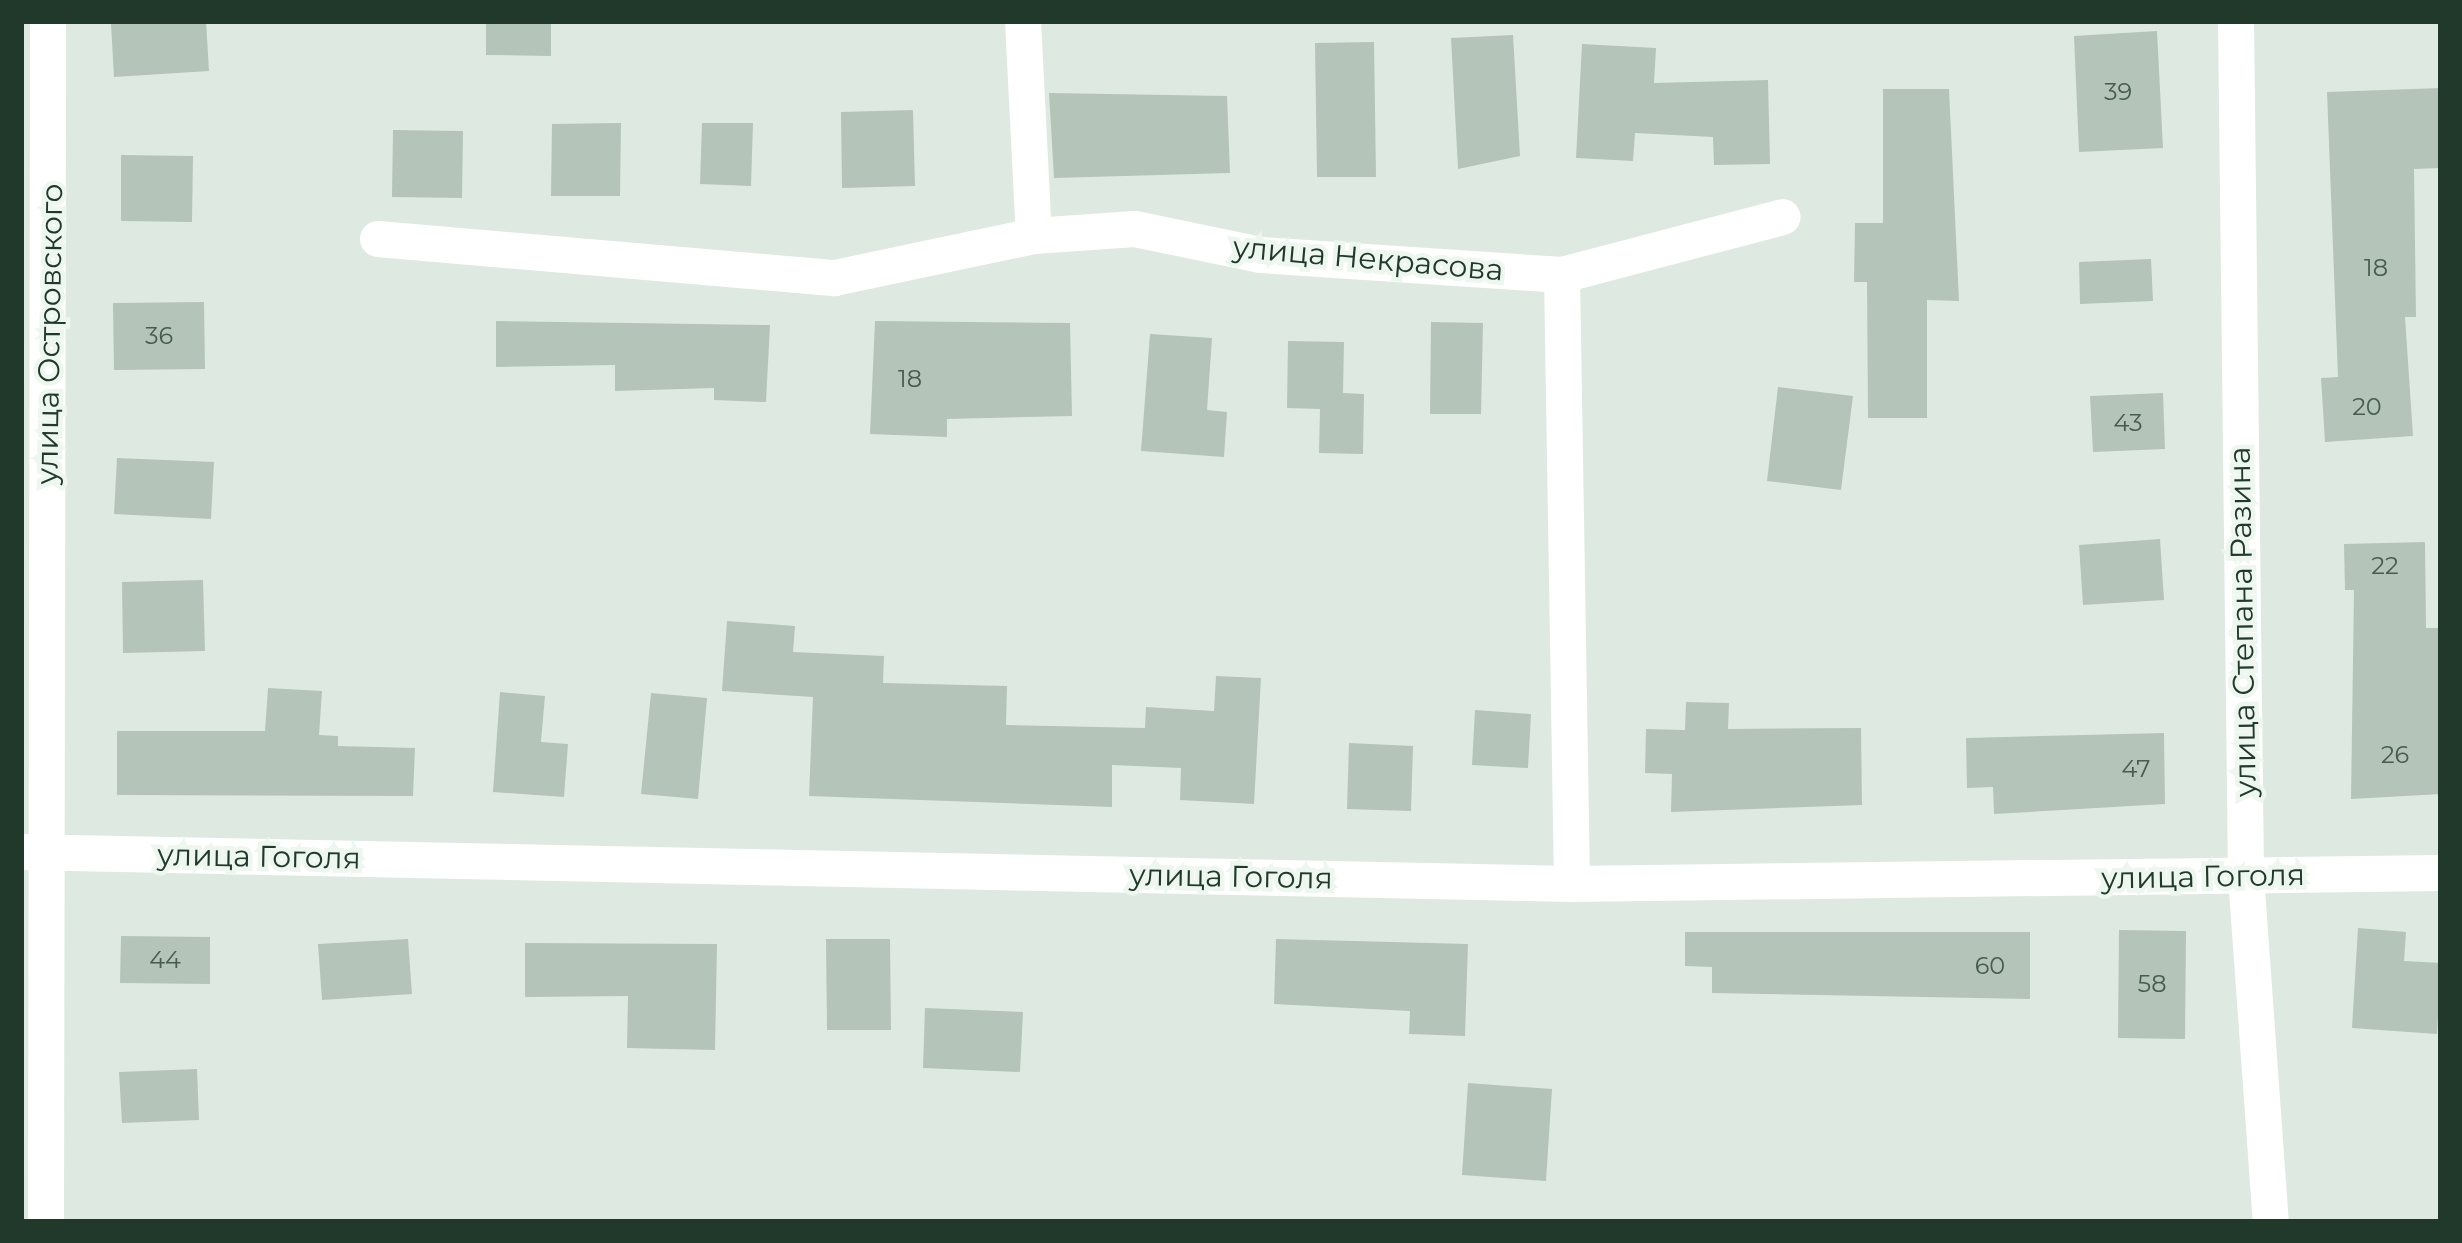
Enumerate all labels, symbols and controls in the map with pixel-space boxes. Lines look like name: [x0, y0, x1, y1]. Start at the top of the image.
house number: 39: [2104, 78, 2132, 106]
street label: улица Островского: [29, 183, 71, 485]
street label: улица Некрасова: [1231, 229, 1505, 289]
house number: 18: [2364, 254, 2388, 282]
house number: 36: [145, 322, 173, 350]
house number: 18: [898, 365, 922, 393]
house number: 20: [2352, 393, 2382, 421]
house number: 43: [2113, 409, 2143, 437]
street label: улица Степана Разина: [2222, 446, 2264, 798]
house number: 22: [2371, 552, 2399, 580]
house number: 26: [2381, 741, 2409, 769]
house number: 47: [2122, 755, 2150, 783]
street label: улица Гоголя: [157, 837, 361, 877]
street label: улица Гоголя: [1129, 857, 1333, 897]
street label: улица Гоголя: [2101, 857, 2305, 897]
house number: 44: [149, 946, 181, 974]
house number: 60: [1975, 952, 2005, 980]
house number: 58: [2138, 970, 2166, 998]

